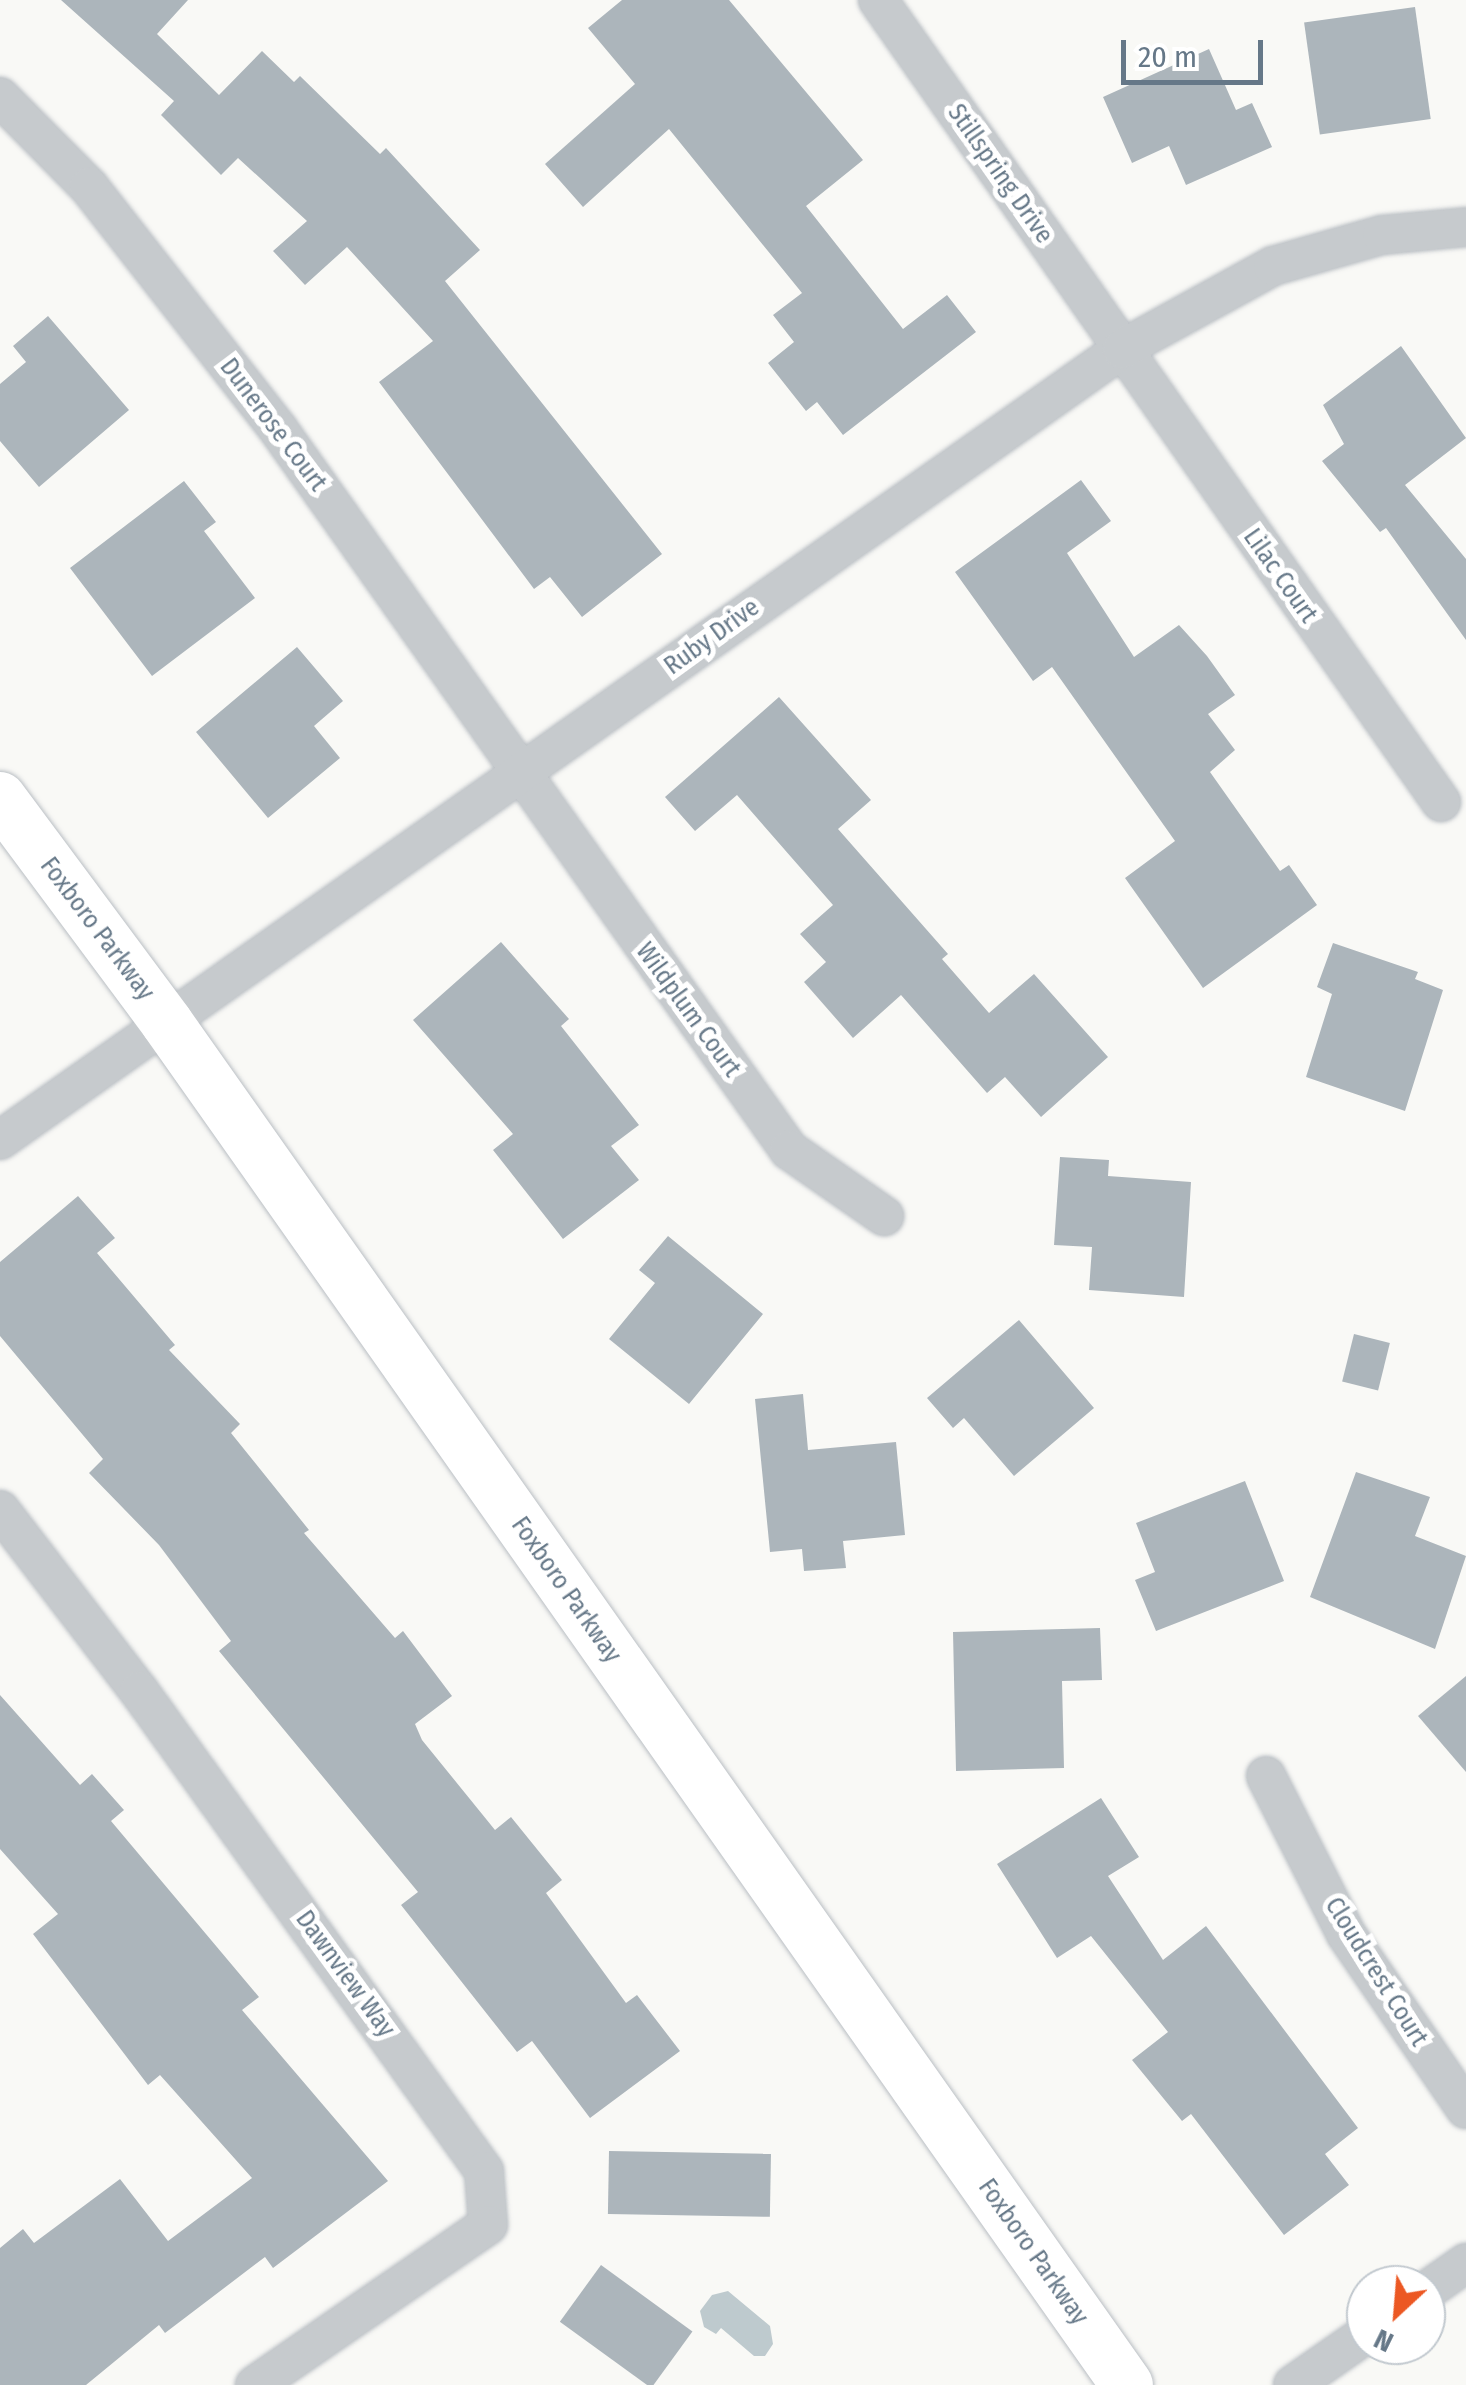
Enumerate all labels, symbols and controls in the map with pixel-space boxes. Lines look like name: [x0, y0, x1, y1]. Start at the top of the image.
scale bar: [1126, 20, 1268, 82]
text: 20 m: [1138, 39, 1197, 75]
street label: Stillspring Drive: [941, 99, 1059, 249]
street label: Dunerose Court: [213, 353, 333, 497]
street label: Lilac Court: [1237, 523, 1323, 629]
street label: Ruby Drive: [659, 593, 765, 681]
street label: Foxboro Parkway: [34, 852, 160, 1006]
street label: Wildplum Court: [629, 937, 747, 1083]
street label: Foxboro Parkway: [505, 1511, 627, 1669]
street label: Cloudcrest Court: [1318, 1892, 1434, 2052]
street label: Dawnview Way: [289, 1905, 401, 2043]
street label: Foxboro Parkway: [972, 2173, 1094, 2331]
north arrow: [1346, 2265, 1446, 2365]
text: N: [1369, 2322, 1398, 2359]

